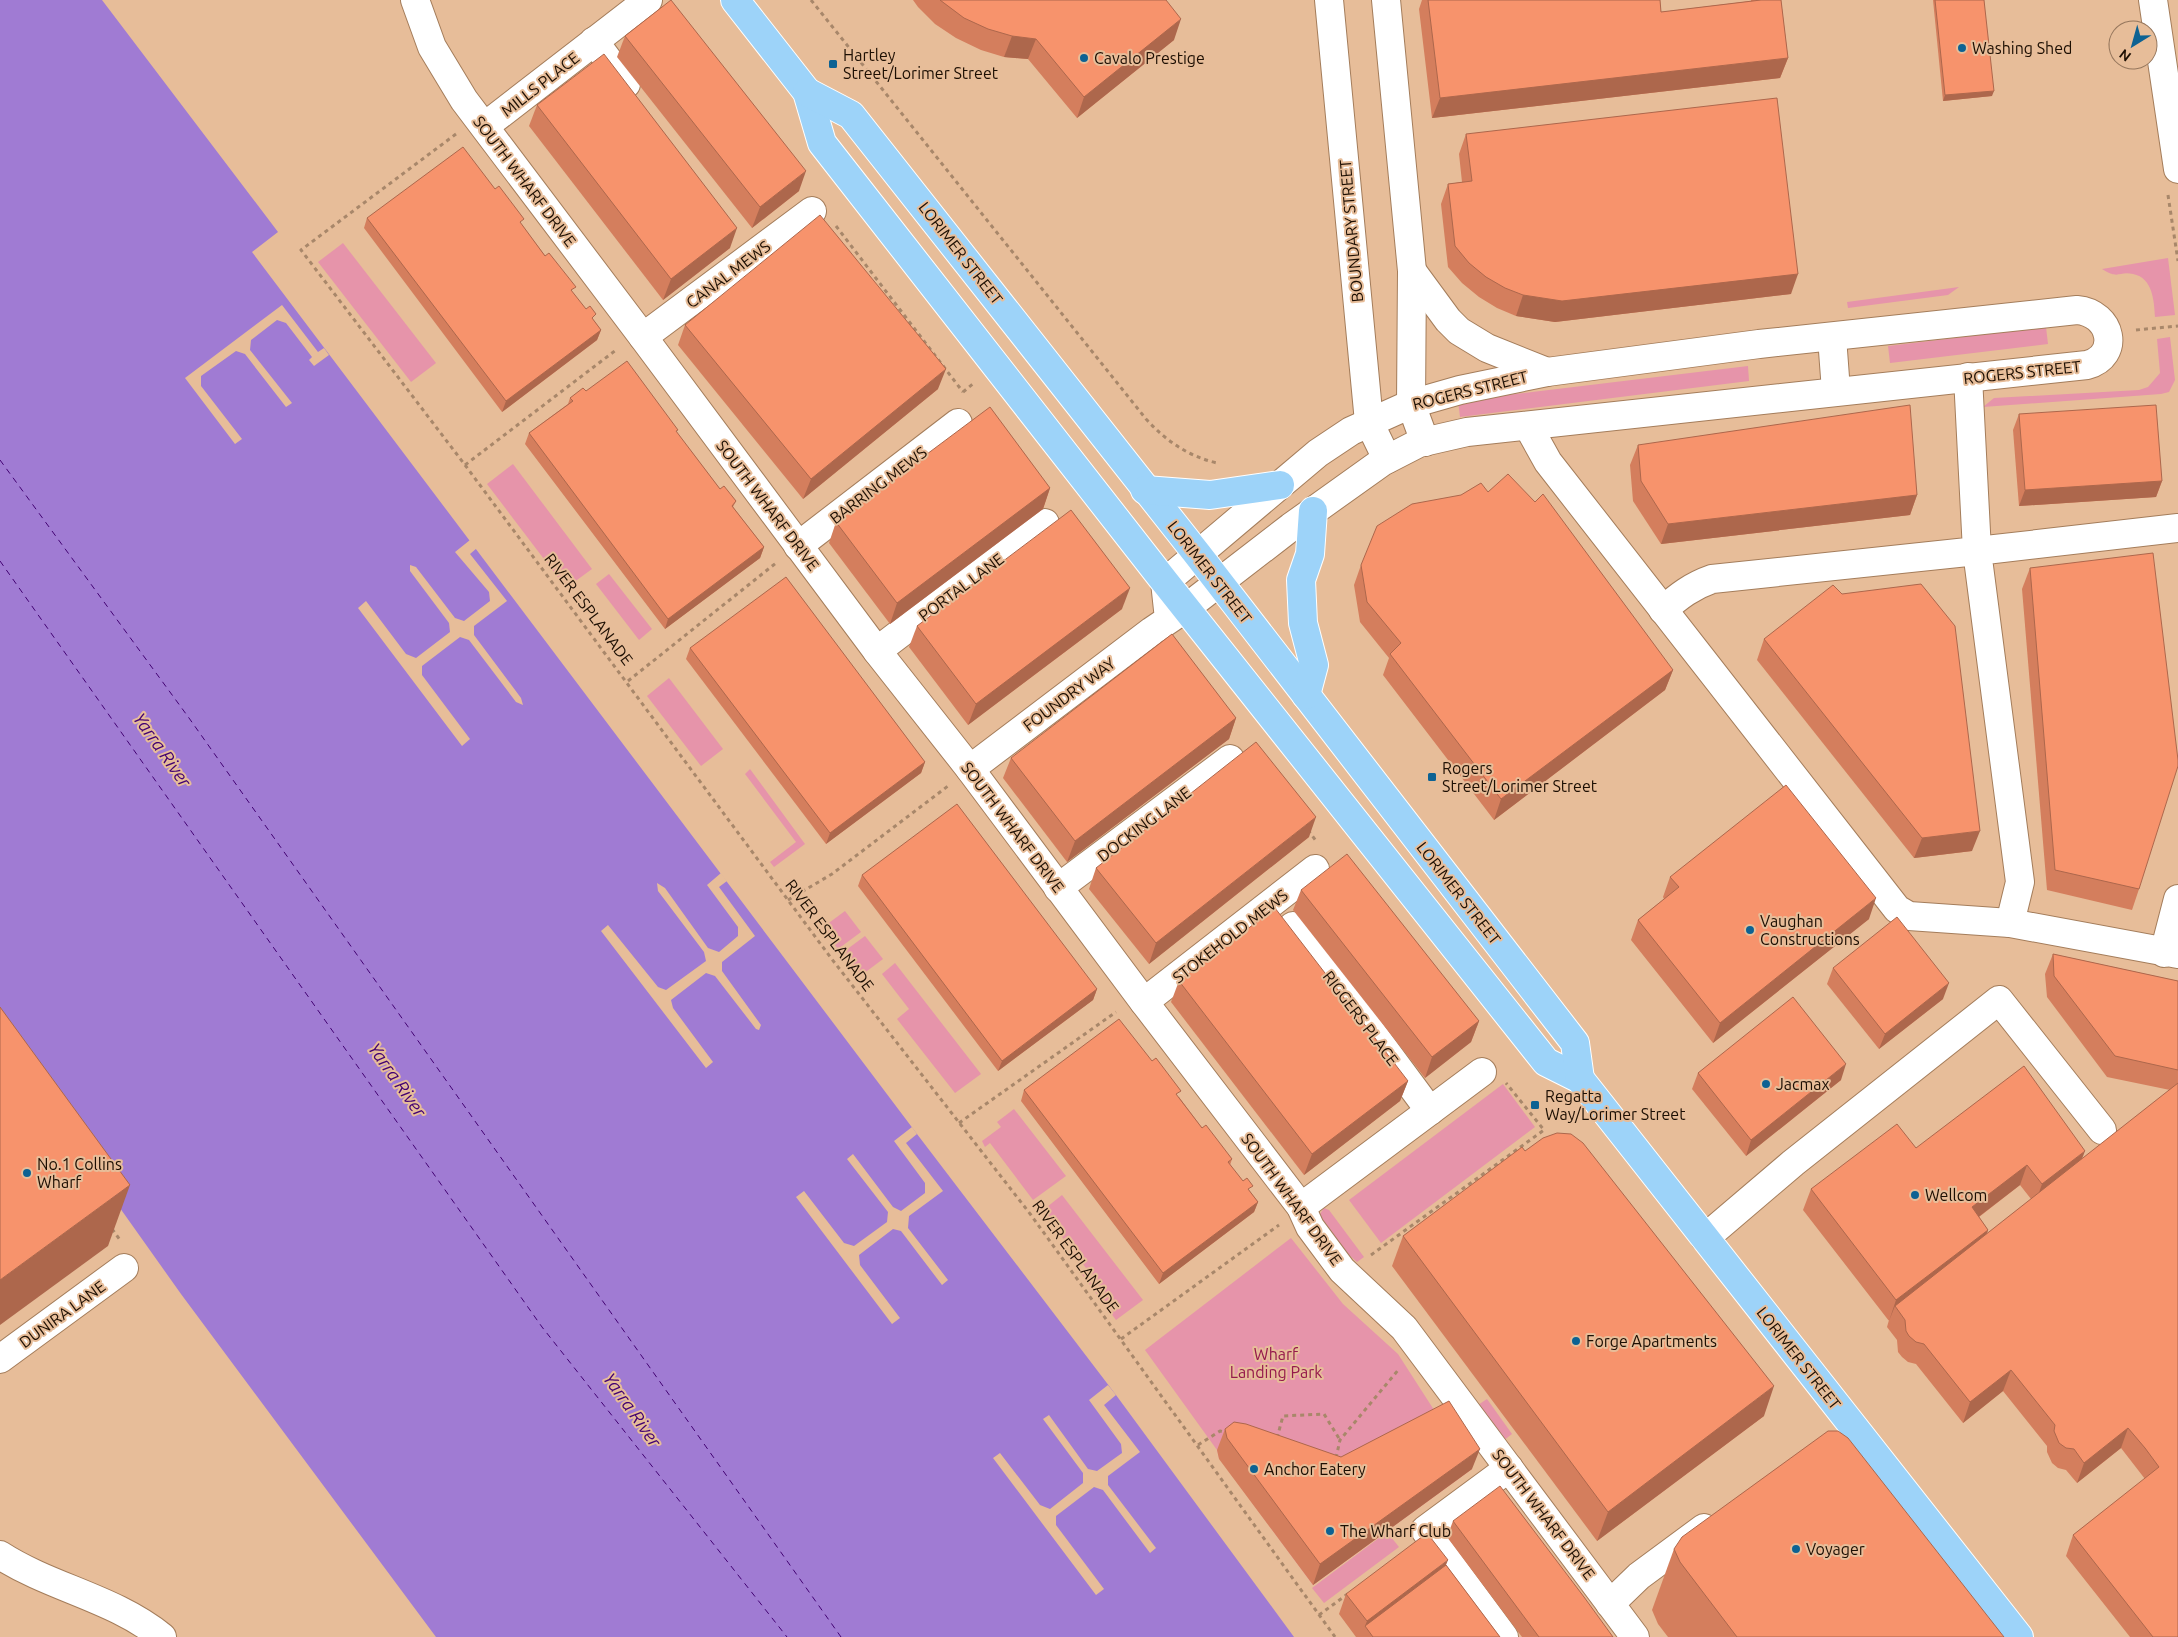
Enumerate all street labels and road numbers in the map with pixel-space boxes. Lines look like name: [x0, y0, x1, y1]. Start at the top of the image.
street label: MILLS PLACE: [498, 48, 582, 120]
street label: SOUTH WHARF DRIVE: [470, 112, 580, 250]
street label: BOUNDARY STREET: [1336, 159, 1366, 303]
street label: LORIMER STREET: [916, 198, 1007, 308]
street label: CANAL MEWS: [683, 237, 773, 311]
street label: ROGERS STREET: [1962, 357, 2082, 387]
street label: ROGERS STREET: [1411, 367, 1530, 413]
street label: SOUTH WHARF DRIVE: [713, 436, 823, 574]
street label: BARRING MEWS: [826, 443, 930, 527]
street label: LORIMER STREET: [1165, 517, 1256, 627]
street label: PORTAL LANE: [915, 549, 1007, 625]
street label: RIVER ESPLANADE: [541, 550, 637, 668]
street label: FOUNDRY WAY: [1020, 653, 1119, 734]
street label: SOUTH WHARF DRIVE: [958, 758, 1068, 896]
street label: DOCKING LANE: [1094, 783, 1194, 865]
street label: LORIMER STREET: [1414, 838, 1505, 948]
street label: RIVER ESPLANADE: [782, 876, 878, 994]
street label: STOKEHOLD MEWS: [1169, 886, 1291, 986]
street label: RIGGERS PLACE: [1320, 967, 1402, 1069]
street label: SOUTH WHARF DRIVE: [1238, 1130, 1346, 1268]
street label: RIVER ESPLANADE: [1029, 1196, 1123, 1316]
street label: DUNIRA LANE: [16, 1277, 108, 1351]
street label: LORIMER STREET: [1754, 1303, 1845, 1413]
street label: SOUTH WHARF DRIVE: [1489, 1445, 1599, 1583]

